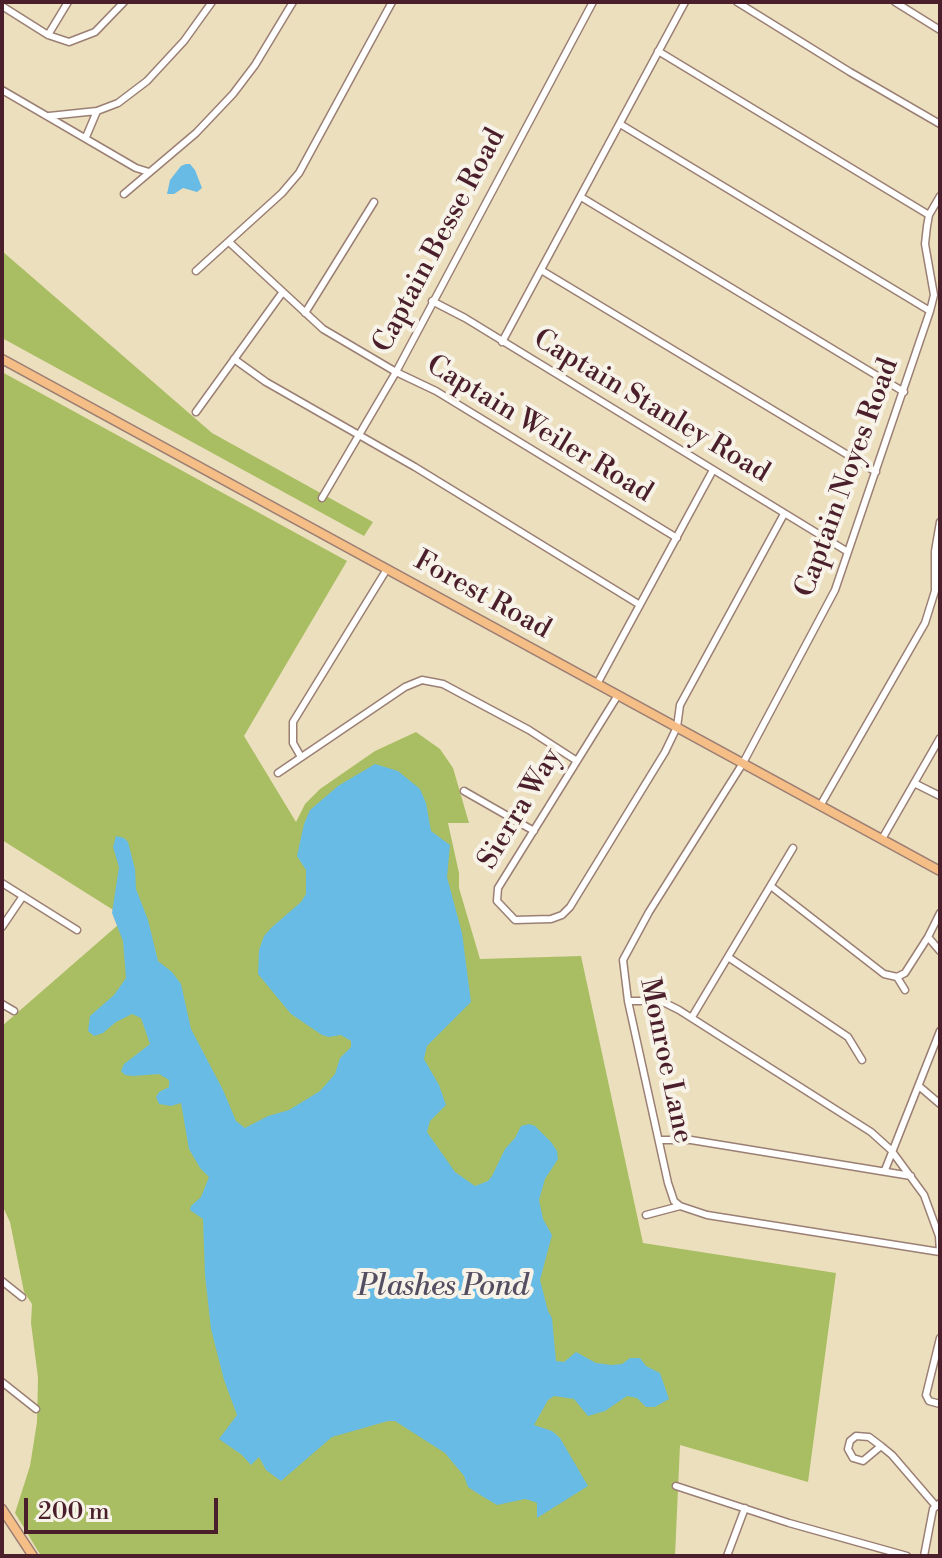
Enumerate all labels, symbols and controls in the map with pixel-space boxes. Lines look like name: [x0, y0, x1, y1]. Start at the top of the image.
street label: Captain Besse Road: [367, 123, 513, 359]
street label: Captain Stanley Road: [527, 323, 775, 491]
street label: Captain Weiler Road: [420, 349, 658, 511]
street label: Captain Noyes Road: [789, 354, 907, 602]
street label: Forest Road: [408, 545, 556, 647]
street label: Sierra Way: [472, 742, 570, 876]
street label: Monroe Lane: [631, 975, 699, 1147]
water label: Plashes Pond: [357, 1270, 529, 1306]
scale bar: [28, 1482, 222, 1532]
text: 200 m: [38, 1497, 109, 1527]

